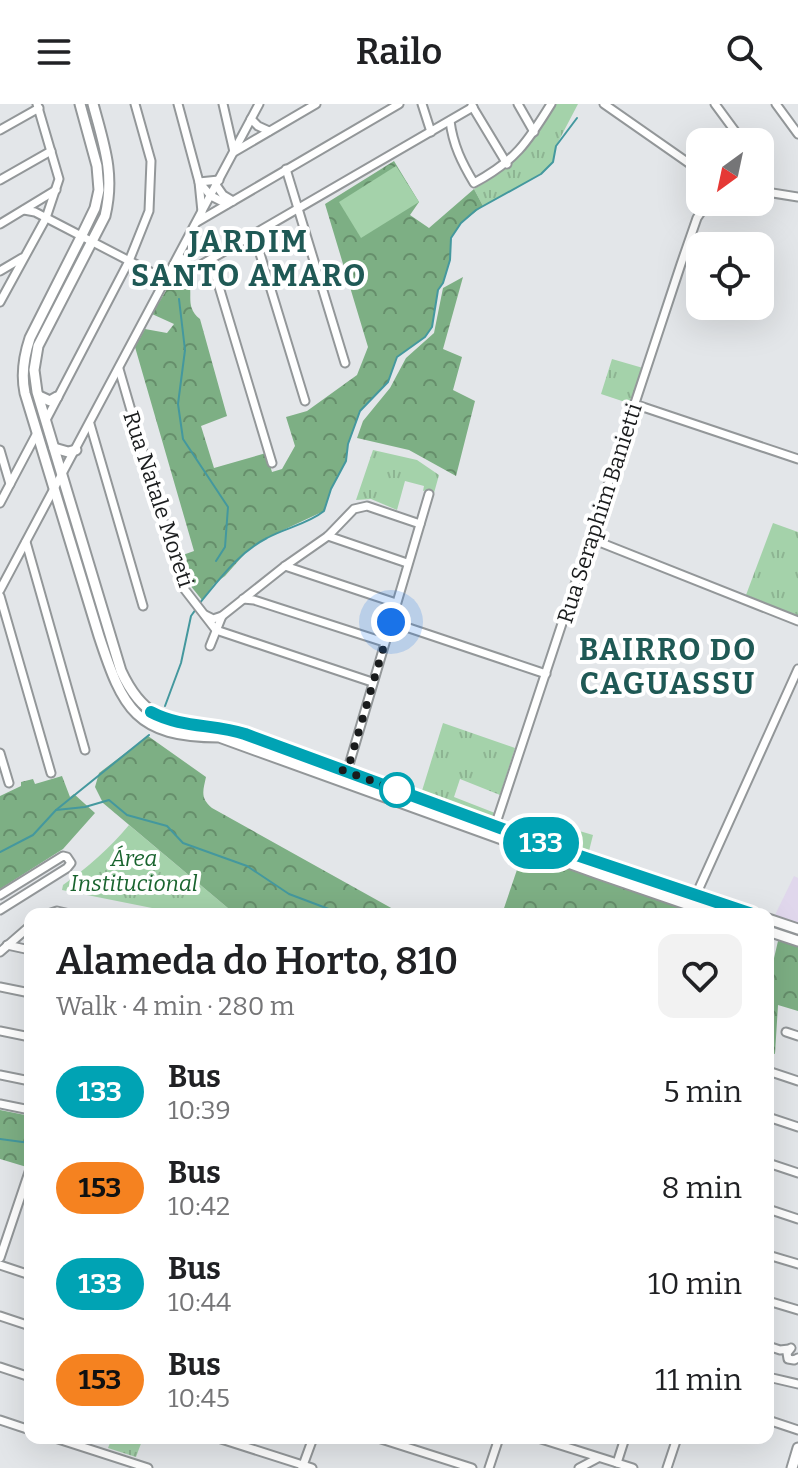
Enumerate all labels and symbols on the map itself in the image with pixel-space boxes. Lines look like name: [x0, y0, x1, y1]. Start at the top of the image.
north arrow: [686, 128, 774, 216]
district label: JARDIM SANTO AMARO: [131, 224, 367, 294]
street label: Rua Seraphim Banietti: [551, 399, 648, 627]
street label: Rua Natale Moreti: [117, 408, 200, 591]
your location: [371, 602, 411, 642]
district label: BAIRRO DO CAGUASSU: [579, 632, 757, 702]
unlabelled marker: [380, 773, 414, 807]
line badge: 133: [495, 817, 587, 869]
park label: Área Institucional: [70, 845, 198, 897]

